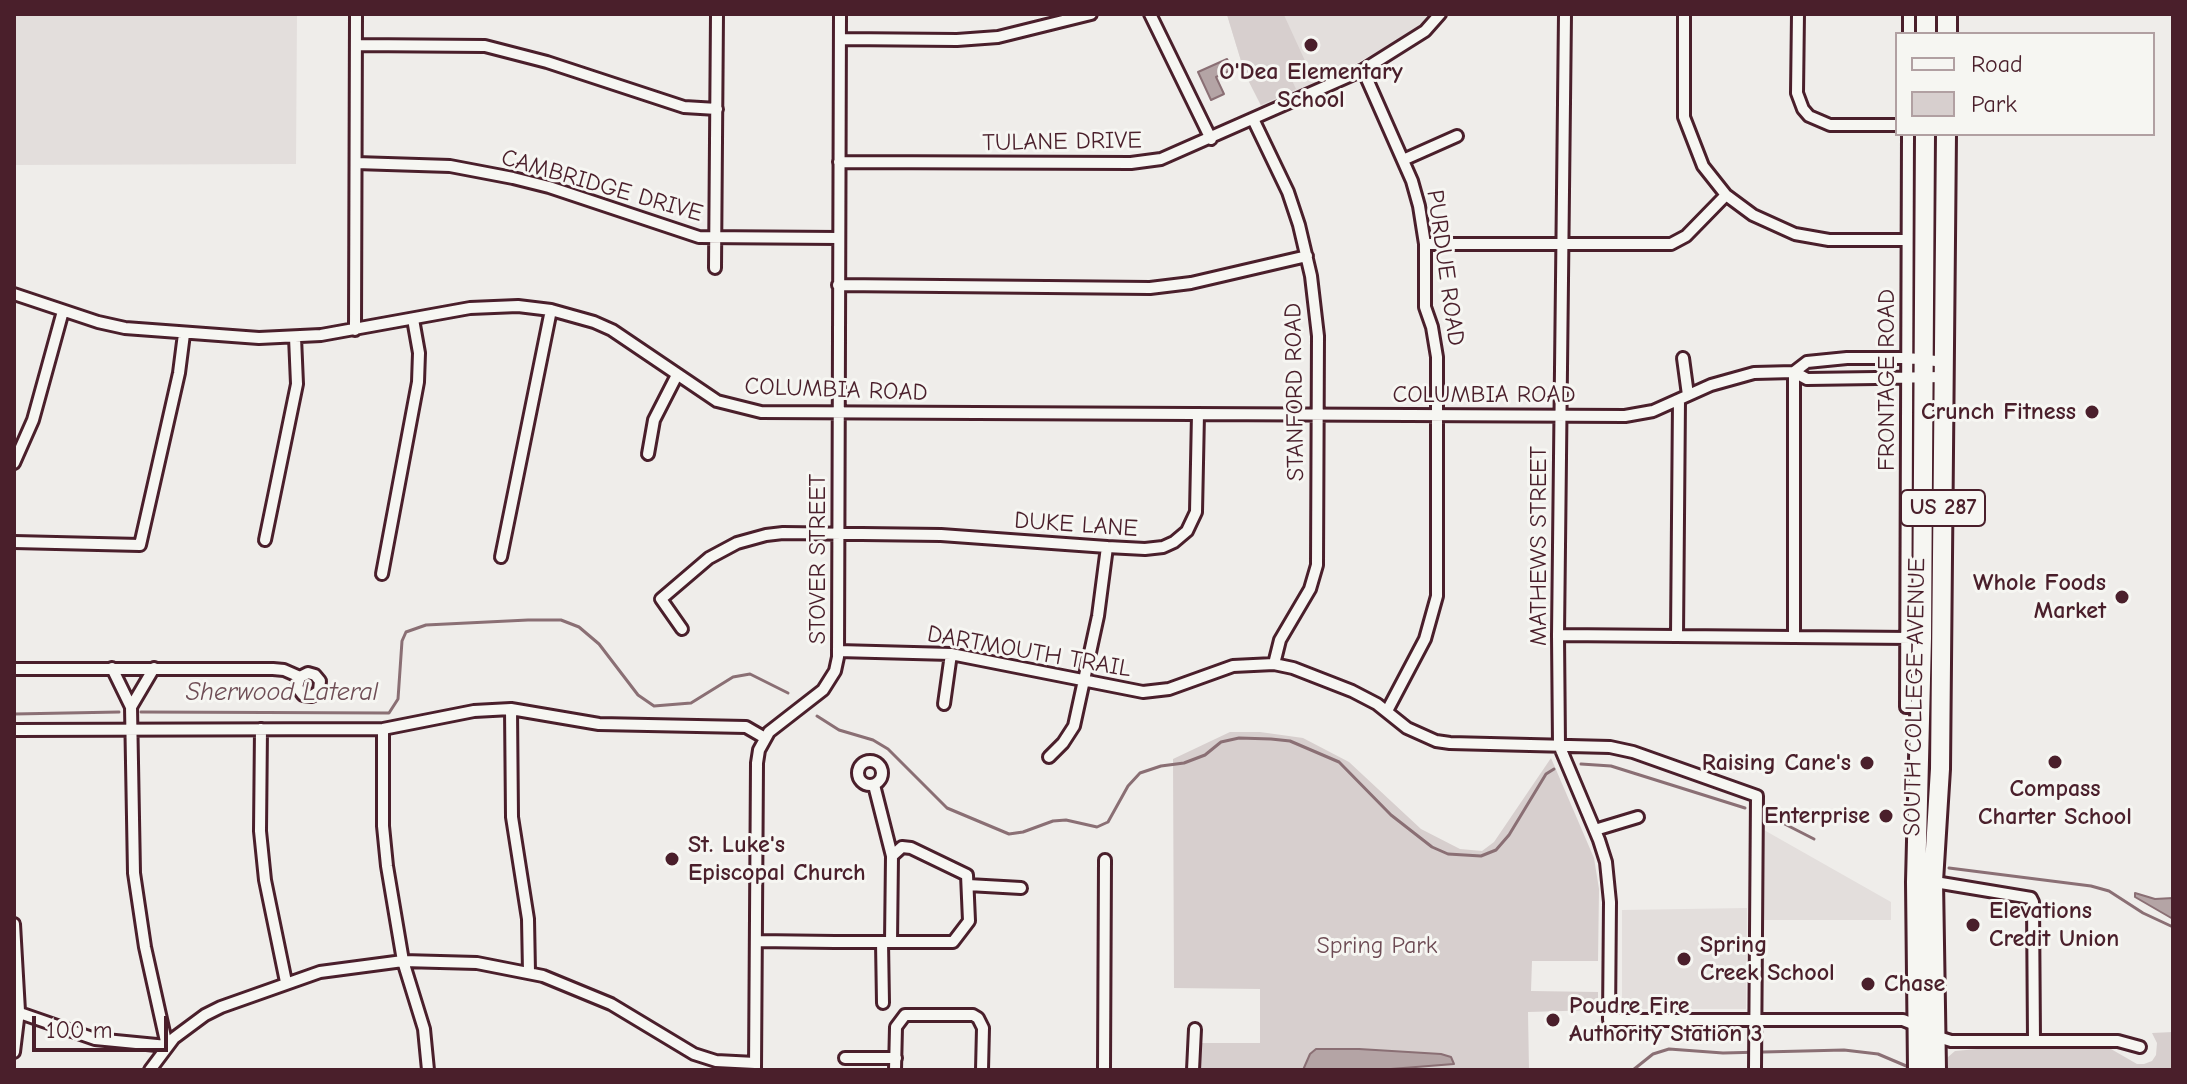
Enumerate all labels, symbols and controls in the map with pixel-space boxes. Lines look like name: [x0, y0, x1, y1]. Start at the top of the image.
legend: [1895, 32, 2155, 136]
marker: O'Dea Elementary School: [1302, 36, 1320, 54]
text: Road: [1971, 50, 2023, 78]
place label: O'Dea Elementary School: [1219, 58, 1403, 114]
text: Park: [1971, 90, 2017, 118]
street label: TULANE DRIVE: [982, 126, 1142, 158]
street label: CAMBRIDGE DRIVE: [498, 143, 706, 229]
street label: PURDUE ROAD: [1420, 188, 1470, 348]
street label: FRONTAGE ROAD: [1873, 289, 1901, 471]
street label: STANFORD ROAD: [1279, 303, 1311, 481]
street label: COLUMBIA ROAD: [744, 372, 928, 408]
street label: COLUMBIA ROAD: [1392, 381, 1576, 409]
place label: Crunch Fitness: [1921, 398, 2076, 426]
marker: Crunch Fitness: [2083, 403, 2101, 421]
street label: MATHEWS STREET: [1525, 446, 1553, 646]
street label: STOVER STREET: [804, 474, 832, 644]
road number: US 287: [1901, 490, 1985, 526]
street label: DUKE LANE: [1013, 506, 1139, 544]
street label: SOUTH COLLEGE AVENUE: [1898, 558, 1932, 836]
place label: Whole Foods Market: [1973, 569, 2106, 625]
marker: Whole Foods Market: [2113, 588, 2131, 606]
street label: DARTMOUTH TRAIL: [925, 620, 1133, 684]
water label: Sherwood Lateral: [186, 677, 378, 709]
place label: Raising Cane's: [1702, 749, 1851, 777]
marker: Compass Charter School: [2046, 753, 2064, 771]
marker: Raising Cane's: [1858, 754, 1876, 772]
place label: Compass Charter School: [1978, 775, 2132, 831]
place label: Enterprise: [1764, 802, 1870, 830]
marker: Enterprise: [1877, 807, 1895, 825]
place label: St. Luke's Episcopal Church: [688, 831, 866, 887]
marker: St. Luke's Episcopal Church: [663, 850, 681, 868]
place label: Elevations Credit Union: [1989, 897, 2119, 953]
marker: Elevations Credit Union: [1964, 916, 1982, 934]
place label: Spring Creek School: [1700, 931, 1835, 987]
park label: Spring Park: [1317, 932, 1437, 960]
marker: Spring Creek School: [1675, 950, 1693, 968]
place label: Chase: [1884, 970, 1945, 998]
marker: Chase: [1859, 975, 1877, 993]
place label: Poudre Fire Authority Station 3: [1569, 992, 1763, 1048]
scale bar: [36, 1000, 172, 1050]
marker: Poudre Fire Authority Station 3: [1544, 1011, 1562, 1029]
text: 100 m: [46, 1016, 113, 1044]

